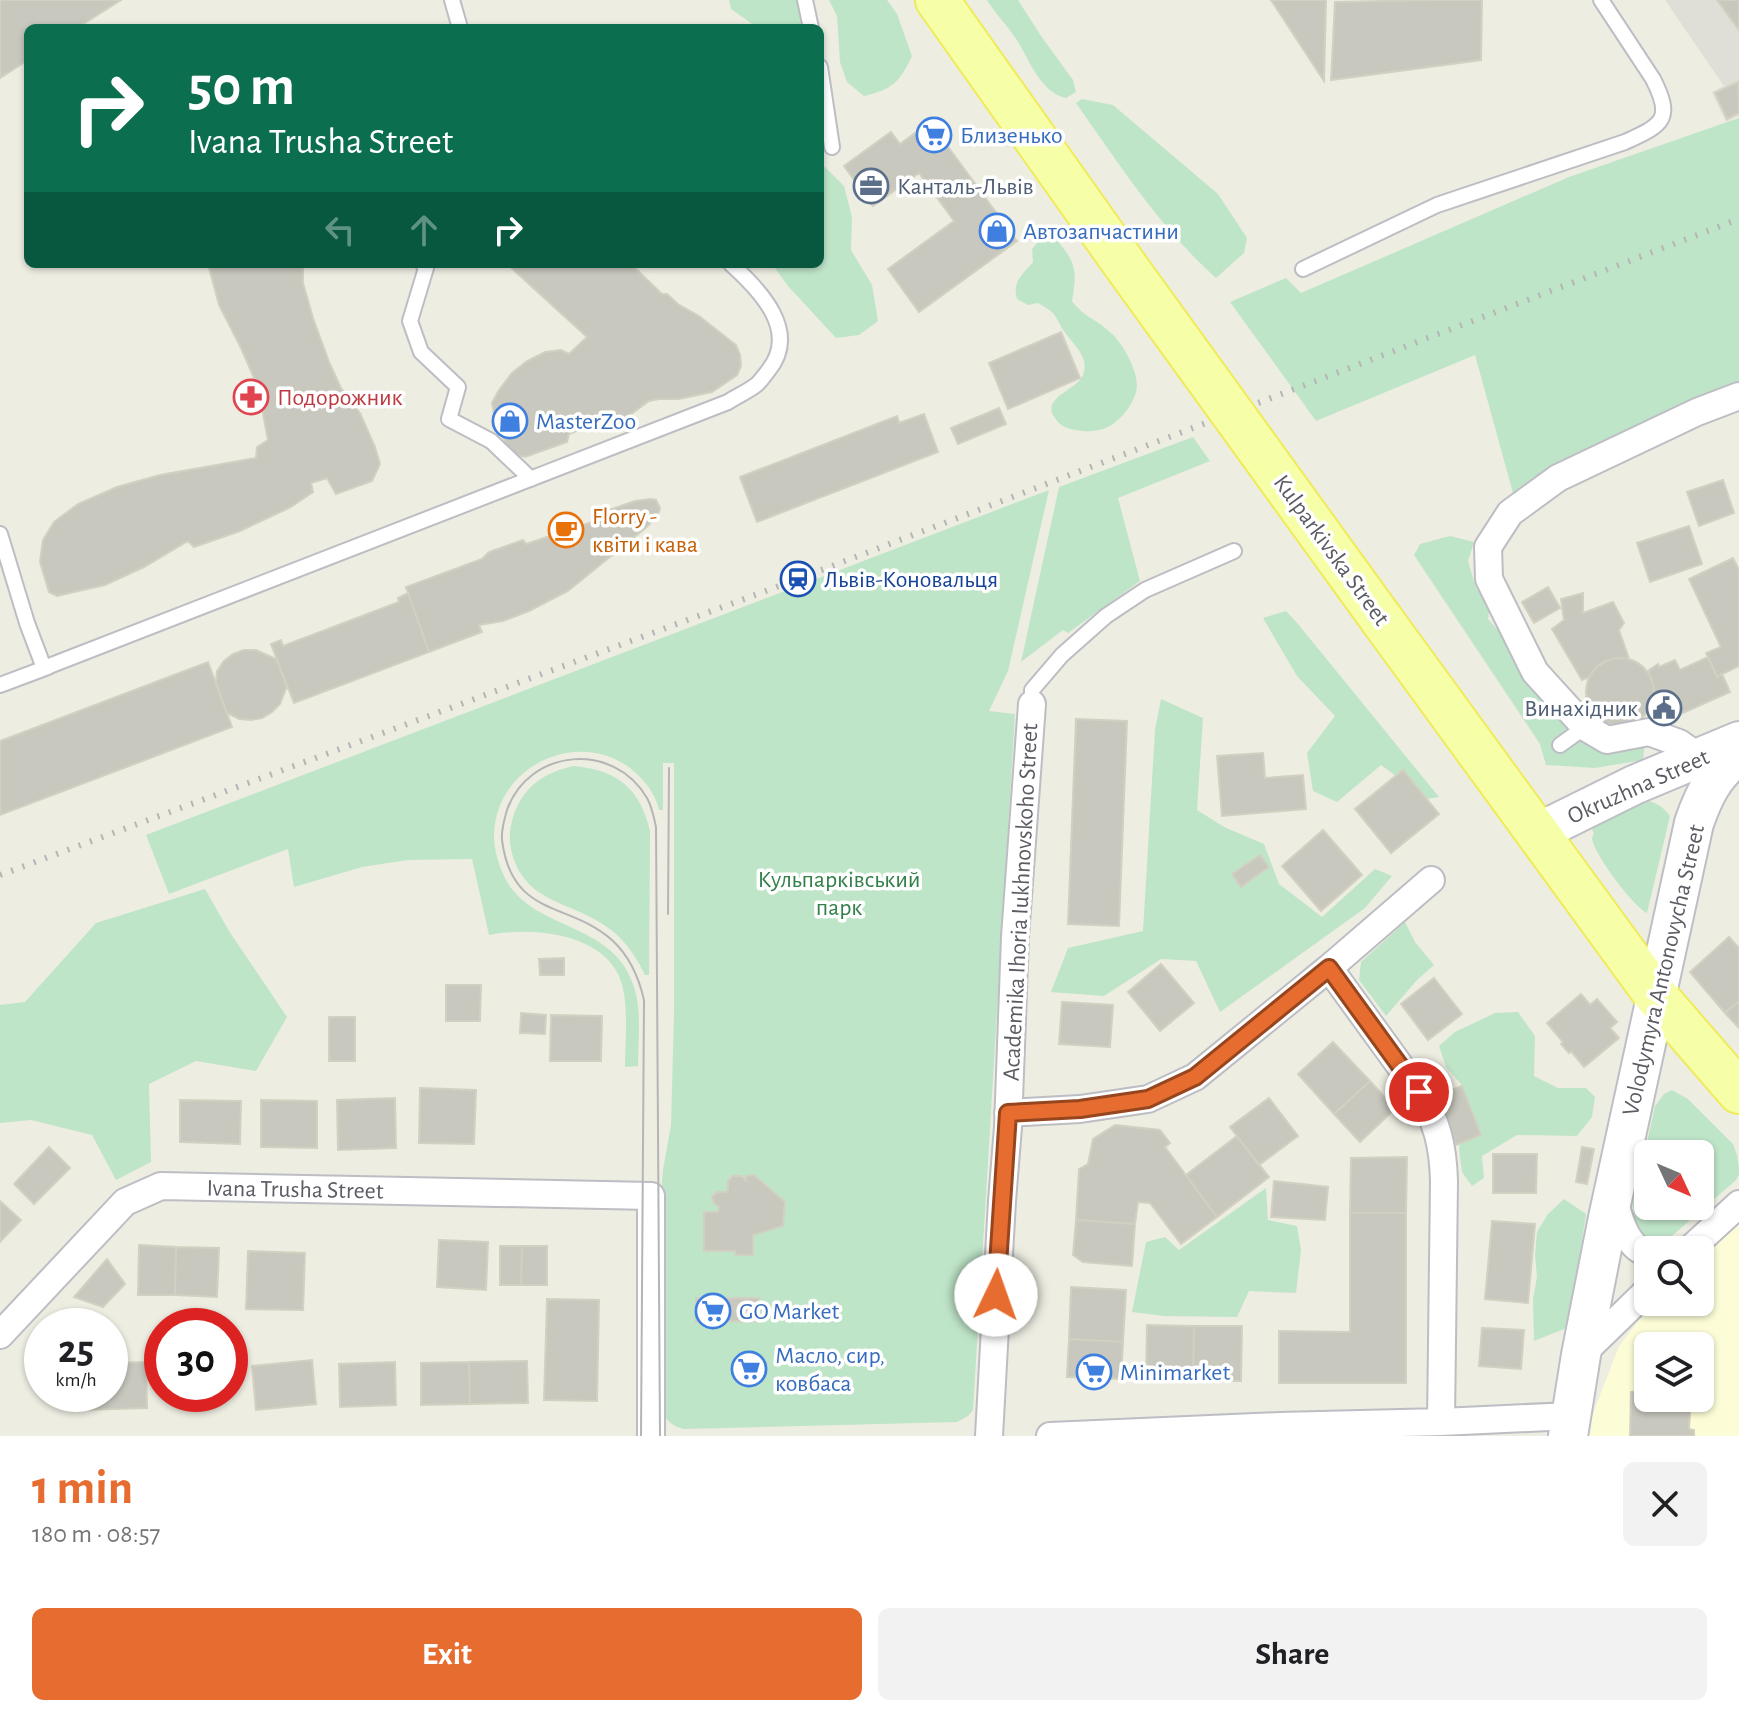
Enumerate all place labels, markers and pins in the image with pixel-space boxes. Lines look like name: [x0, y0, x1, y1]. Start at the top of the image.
supermarket icon: Близенько: [915, 116, 953, 154]
place label: Близенько: [960, 124, 1063, 148]
office icon: Канталь-Львів: [852, 167, 890, 205]
place label: Канталь-Львів: [897, 175, 1034, 199]
shop icon: Автозапчастини: [978, 212, 1016, 250]
place label: Автозапчастини: [1023, 220, 1179, 244]
pharmacy icon: Подорожник: [232, 378, 270, 416]
place label: Подорожник: [277, 386, 403, 410]
shop icon: MasterZoo: [491, 402, 529, 440]
place label: MasterZoo: [536, 410, 636, 434]
place label: Florry - квіти і кава: [592, 505, 698, 557]
cafe icon: Florry - квіти і кава: [547, 511, 585, 549]
station icon: Львів-Коновальця: [779, 560, 817, 598]
place label: Львів-Коновальця: [824, 568, 998, 592]
public building icon: Винахідник: [1645, 689, 1683, 727]
place label: Винахідник: [1524, 697, 1638, 721]
pin: [1385, 1058, 1453, 1126]
supermarket icon: GO Market: [694, 1292, 732, 1330]
place label: GO Market: [739, 1300, 840, 1324]
place label: Масло, сир, ковбаса: [775, 1344, 885, 1396]
supermarket icon: Масло, сир, ковбаса: [730, 1350, 768, 1388]
supermarket icon: Minimarket: [1075, 1353, 1113, 1391]
place label: Minimarket: [1120, 1361, 1230, 1385]

